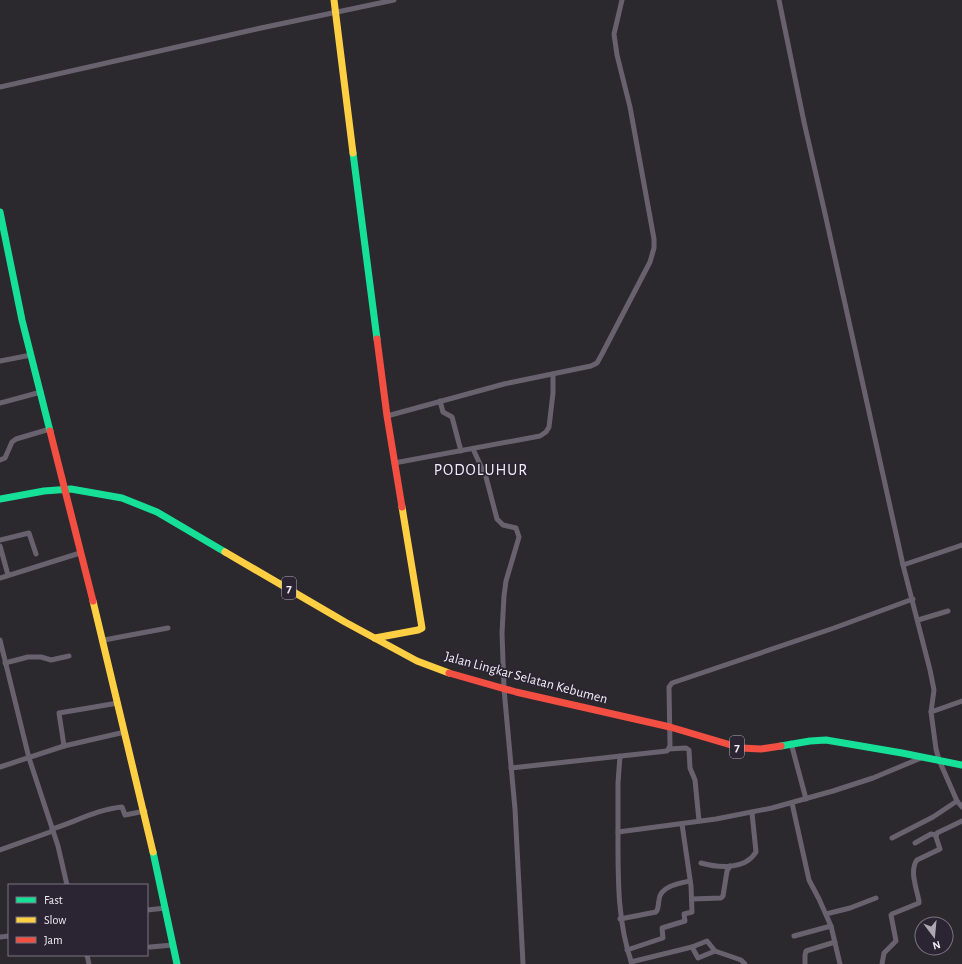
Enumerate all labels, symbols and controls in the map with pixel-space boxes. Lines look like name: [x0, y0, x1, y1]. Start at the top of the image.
district label: PODOLUHUR: [434, 462, 528, 478]
road number: 7: [282, 577, 296, 599]
street label: Jalan Lingkar Selatan Kebumen: [443, 649, 609, 707]
road number: 7: [730, 736, 744, 758]
legend: [8, 884, 148, 956]
text: Fast: [44, 894, 63, 906]
text: Slow: [44, 914, 66, 926]
north arrow: [914, 916, 954, 956]
text: Jam: [44, 934, 63, 946]
text: N: [931, 939, 942, 951]

